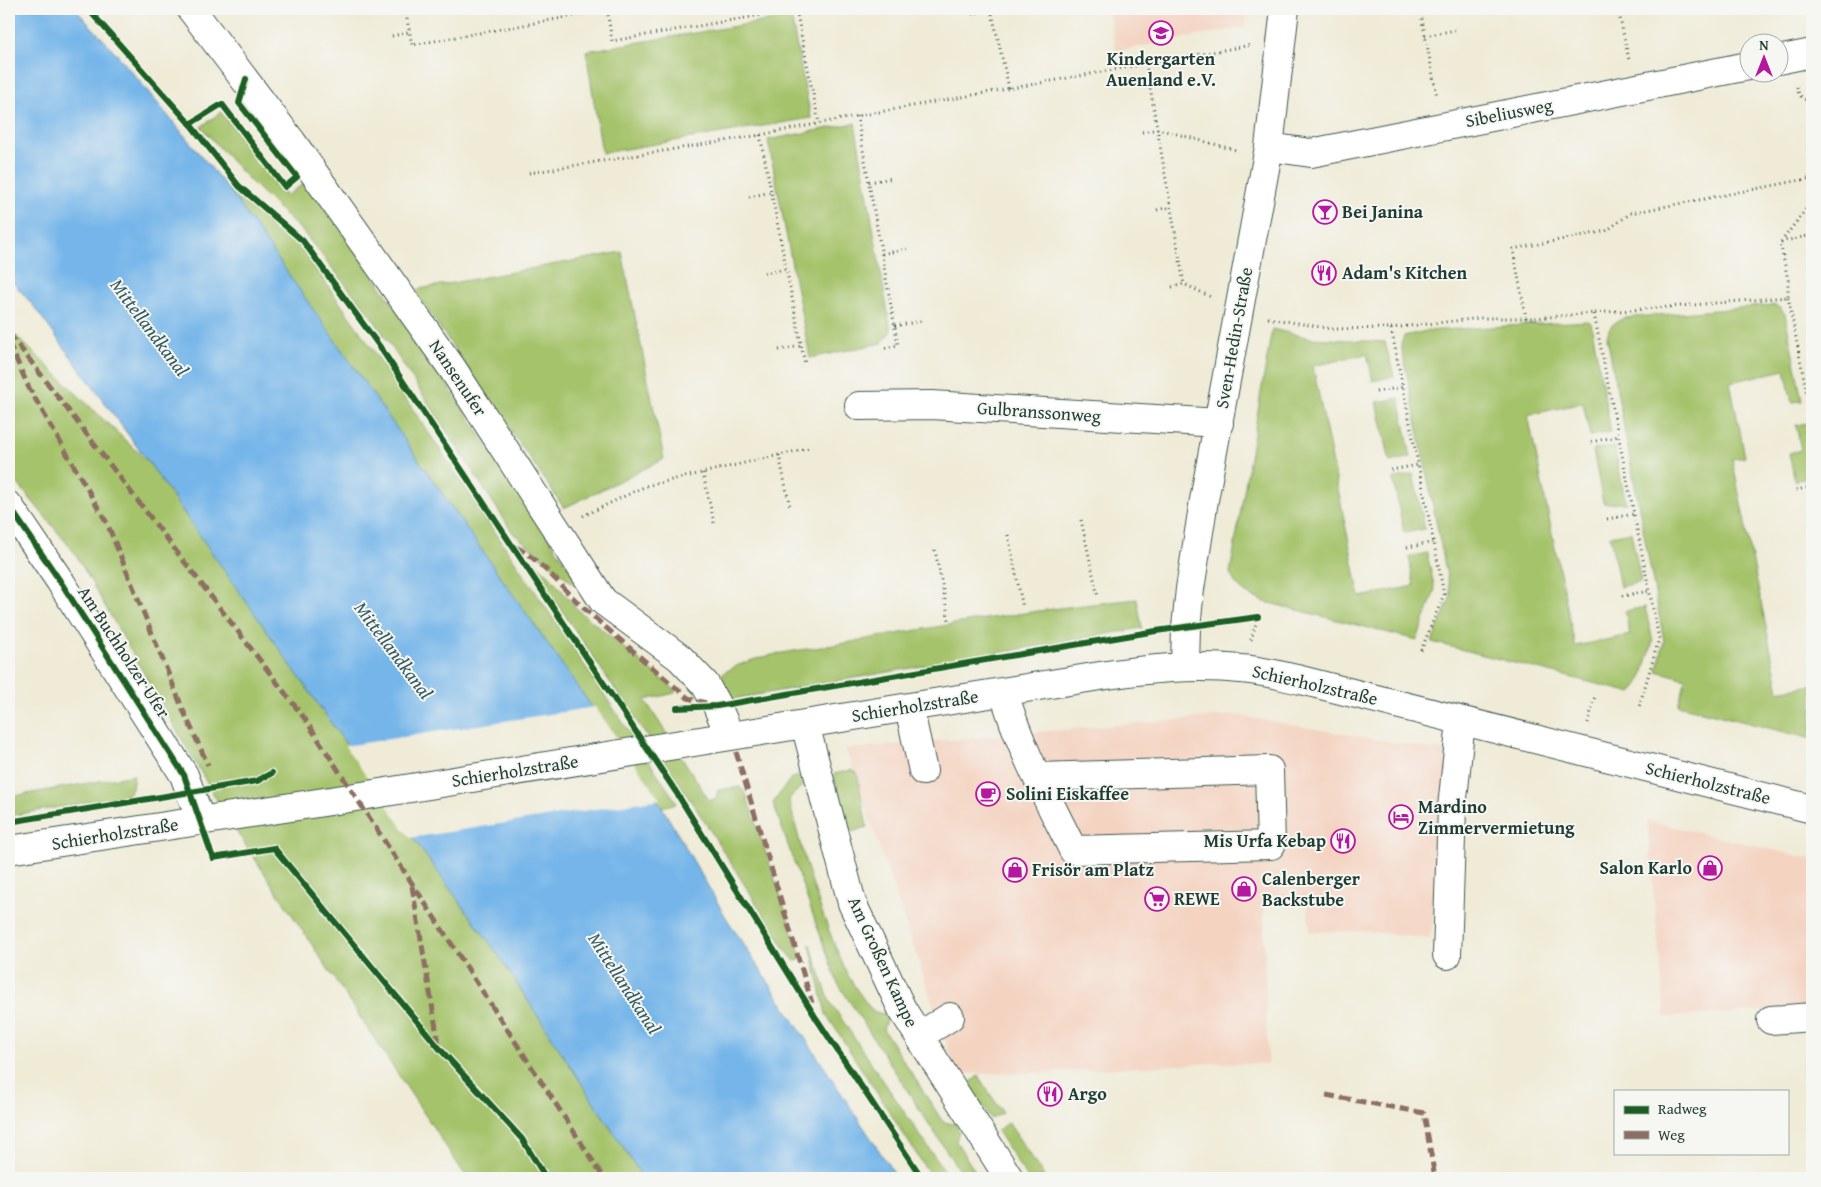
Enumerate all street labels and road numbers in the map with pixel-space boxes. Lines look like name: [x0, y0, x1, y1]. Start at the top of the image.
street label: Sibeliusweg: [1463, 91, 1555, 134]
street label: Sven-Hedin-Straße: [1208, 265, 1259, 411]
street label: Nansenufer: [423, 334, 494, 422]
street label: Gulbranssonweg: [976, 394, 1102, 429]
street label: Am Buchholzer Ufer: [71, 580, 178, 724]
street label: Schierholzstraße: [1250, 657, 1381, 712]
street label: Schierholzstraße: [850, 682, 980, 729]
street label: Schierholzstraße: [450, 747, 580, 794]
street label: Schierholzstraße: [1643, 754, 1773, 811]
street label: Schierholzstraße: [50, 810, 180, 857]
street label: Am Großen Kampe: [841, 892, 926, 1032]

